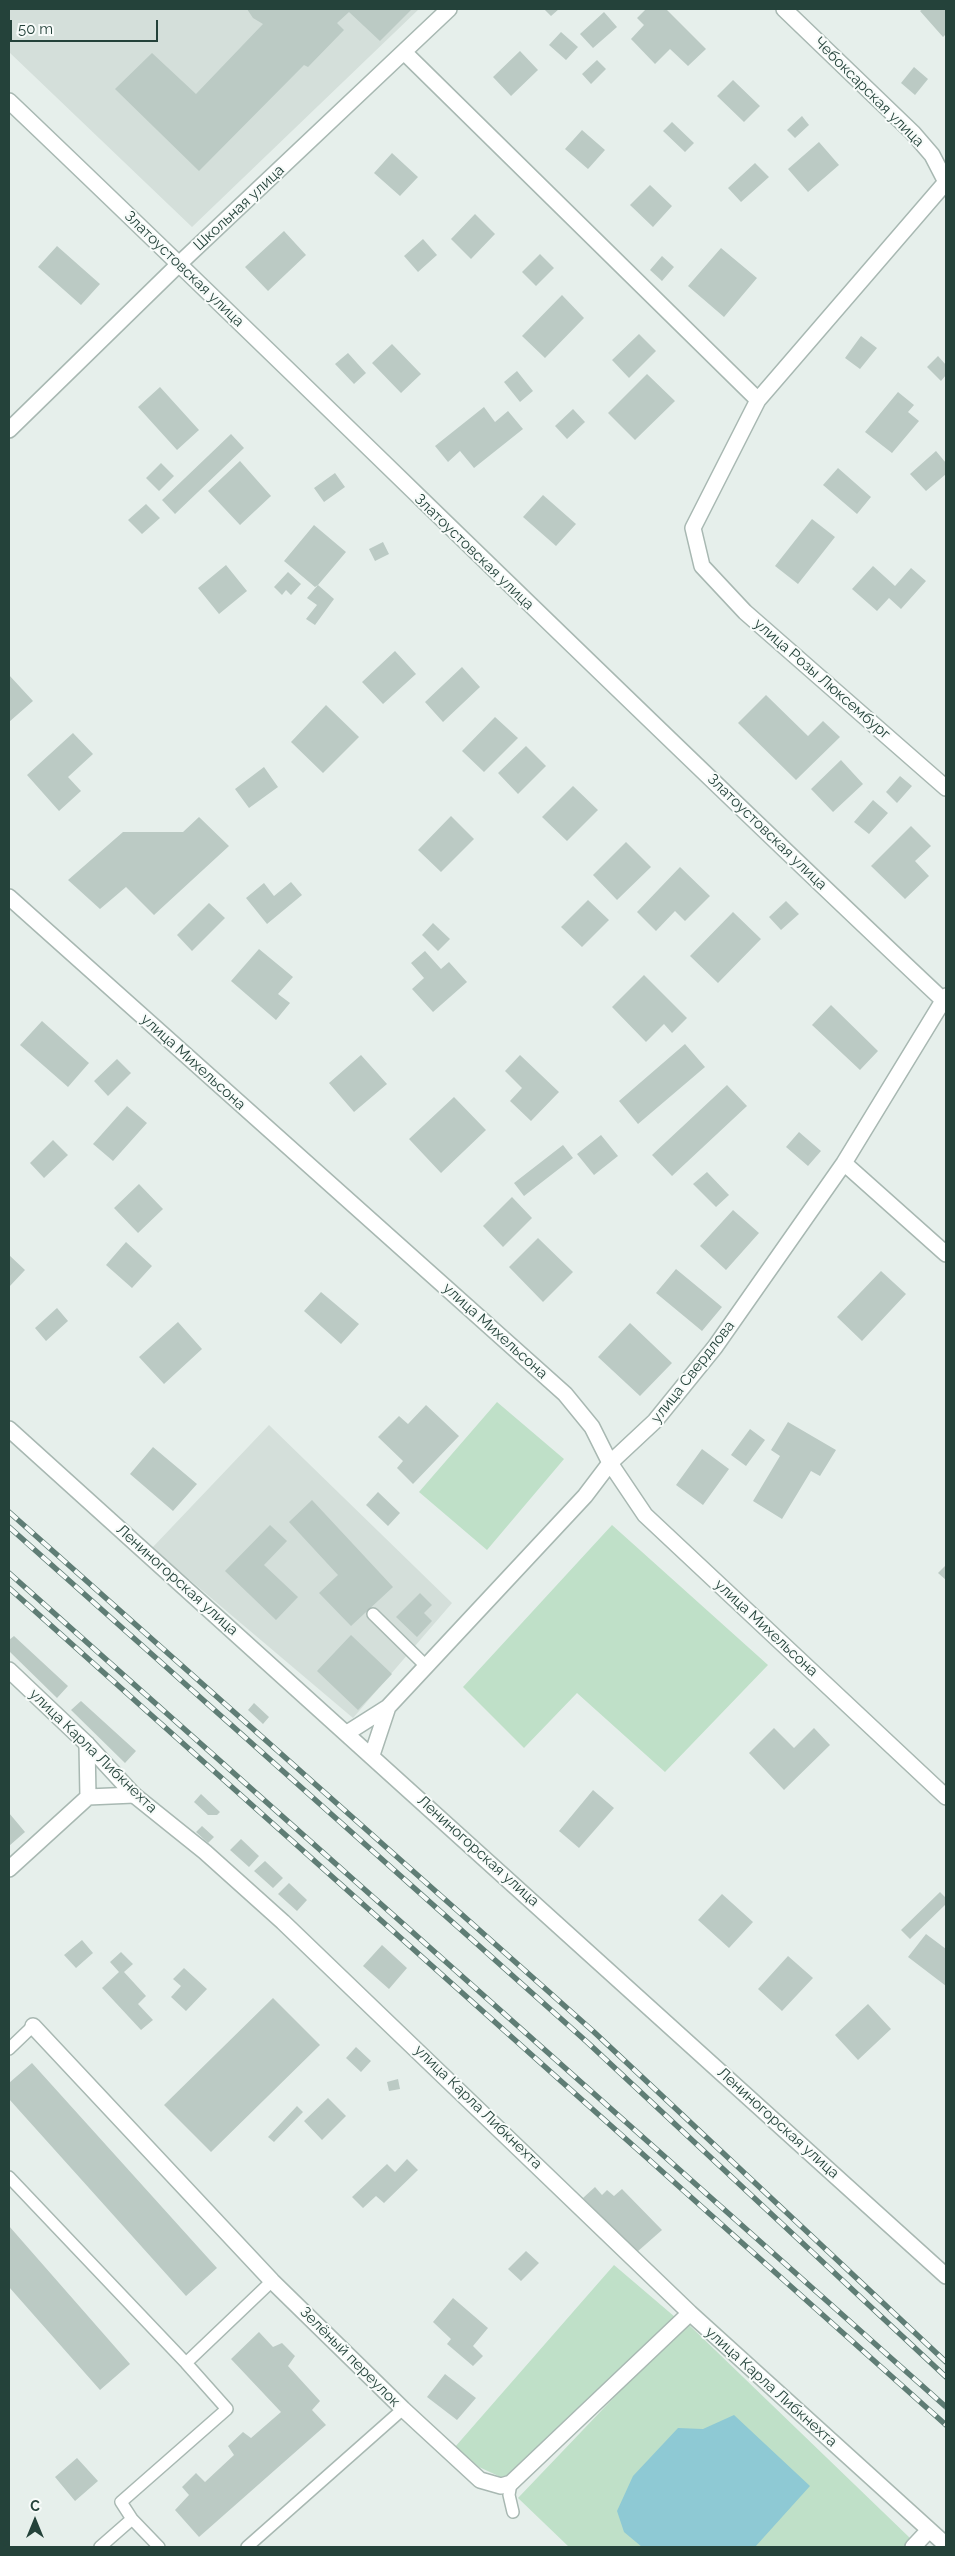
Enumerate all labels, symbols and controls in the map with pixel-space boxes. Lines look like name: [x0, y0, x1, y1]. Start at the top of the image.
scale bar: [12, 10, 160, 42]
text: 50 m: [18, 20, 53, 38]
street label: Чебоксарская улица: [810, 33, 928, 151]
street label: Школьная улица: [190, 161, 288, 255]
street label: Златоустовская улица: [121, 207, 247, 331]
street label: Златоустовская улица: [411, 490, 537, 614]
street label: улица Розы Люксембург: [750, 615, 894, 743]
street label: Златоустовская улица: [704, 770, 830, 894]
street label: улица Михельсона: [137, 1010, 249, 1114]
street label: улица Михельсона: [439, 1279, 551, 1383]
street label: улица Свердлова: [647, 1317, 739, 1427]
street label: Лениногорская улица: [112, 1521, 242, 1639]
street label: улица Михельсона: [711, 1576, 821, 1680]
street label: улица Карла Либкнехта: [25, 1685, 161, 1817]
street label: Лениногорская улица: [413, 1792, 543, 1910]
street label: улица Карла Либкнехта: [410, 2041, 546, 2173]
street label: Лениногорская улица: [713, 2064, 843, 2182]
street label: Зелёный переулок: [296, 2303, 404, 2411]
street label: улица Карла Либкнехта: [701, 2323, 841, 2451]
north arrow: [10, 2496, 60, 2546]
text: С: [30, 2498, 40, 2514]

